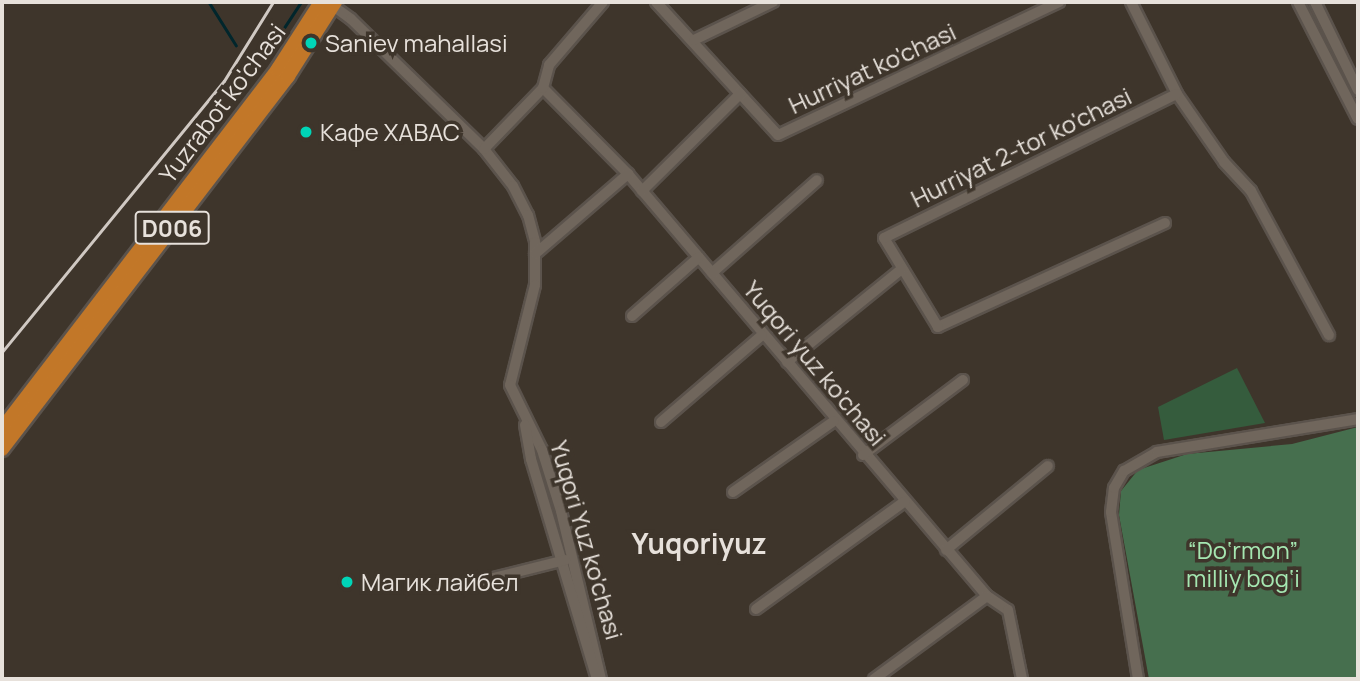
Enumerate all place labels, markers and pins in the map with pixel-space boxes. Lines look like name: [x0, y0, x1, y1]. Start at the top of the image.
place label: Saniev mahallasi: [325, 29, 508, 57]
marker: Saniev mahallasi: [303, 35, 319, 51]
place label: Кафе ХАВАС: [320, 118, 460, 146]
marker: Кафе ХАВАС: [298, 124, 314, 140]
place label: Магик лайбел: [361, 568, 519, 596]
marker: Магик лайбел: [339, 574, 355, 590]

